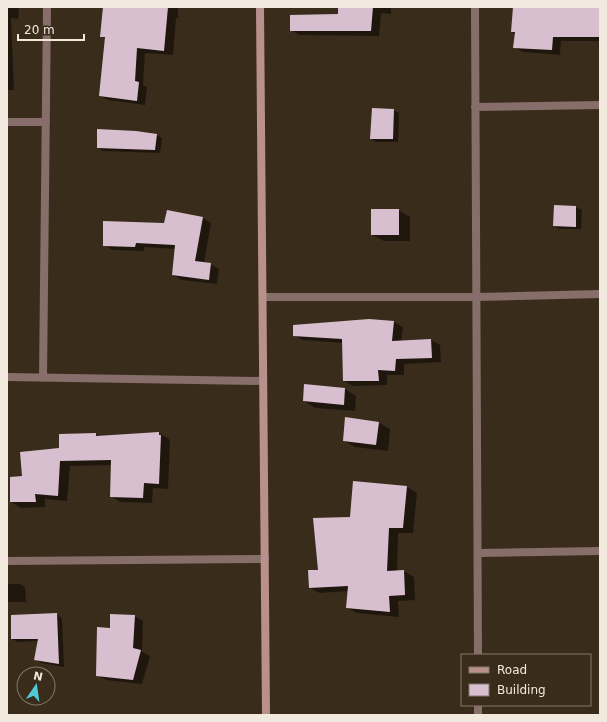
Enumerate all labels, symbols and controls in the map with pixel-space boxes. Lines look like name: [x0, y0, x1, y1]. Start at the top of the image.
scale bar: [18, 16, 84, 42]
text: 20 m: [24, 23, 55, 37]
legend: [461, 654, 591, 706]
text: Road: [497, 663, 527, 677]
north arrow: [16, 666, 56, 706]
text: N: [32, 669, 44, 684]
text: Building: [497, 683, 546, 697]

